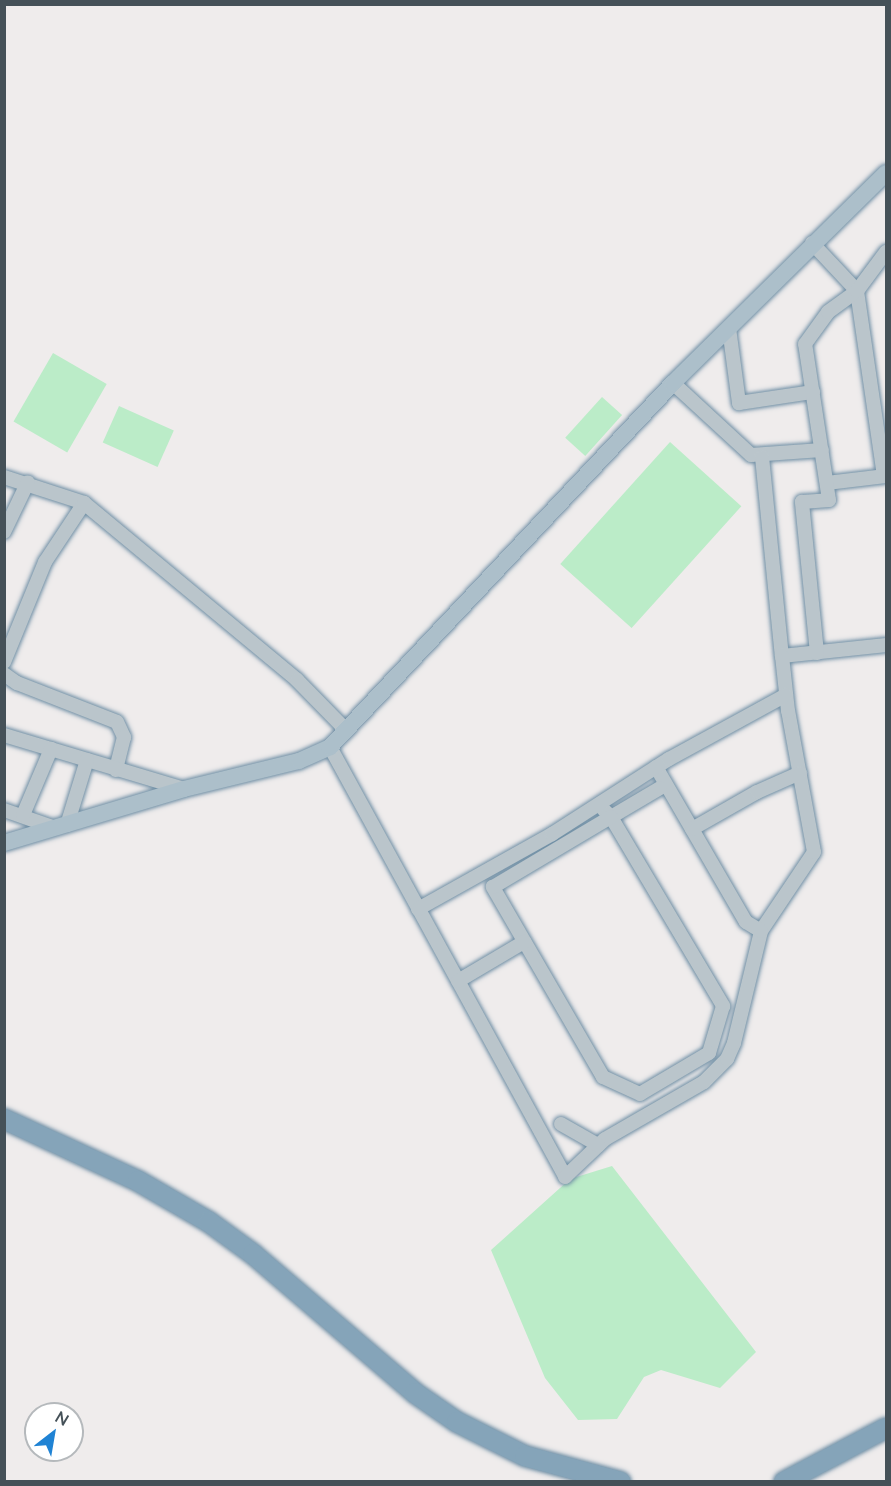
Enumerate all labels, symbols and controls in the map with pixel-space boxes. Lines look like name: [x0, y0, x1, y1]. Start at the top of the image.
north arrow: [24, 1402, 84, 1462]
text: N: [52, 1407, 73, 1429]

